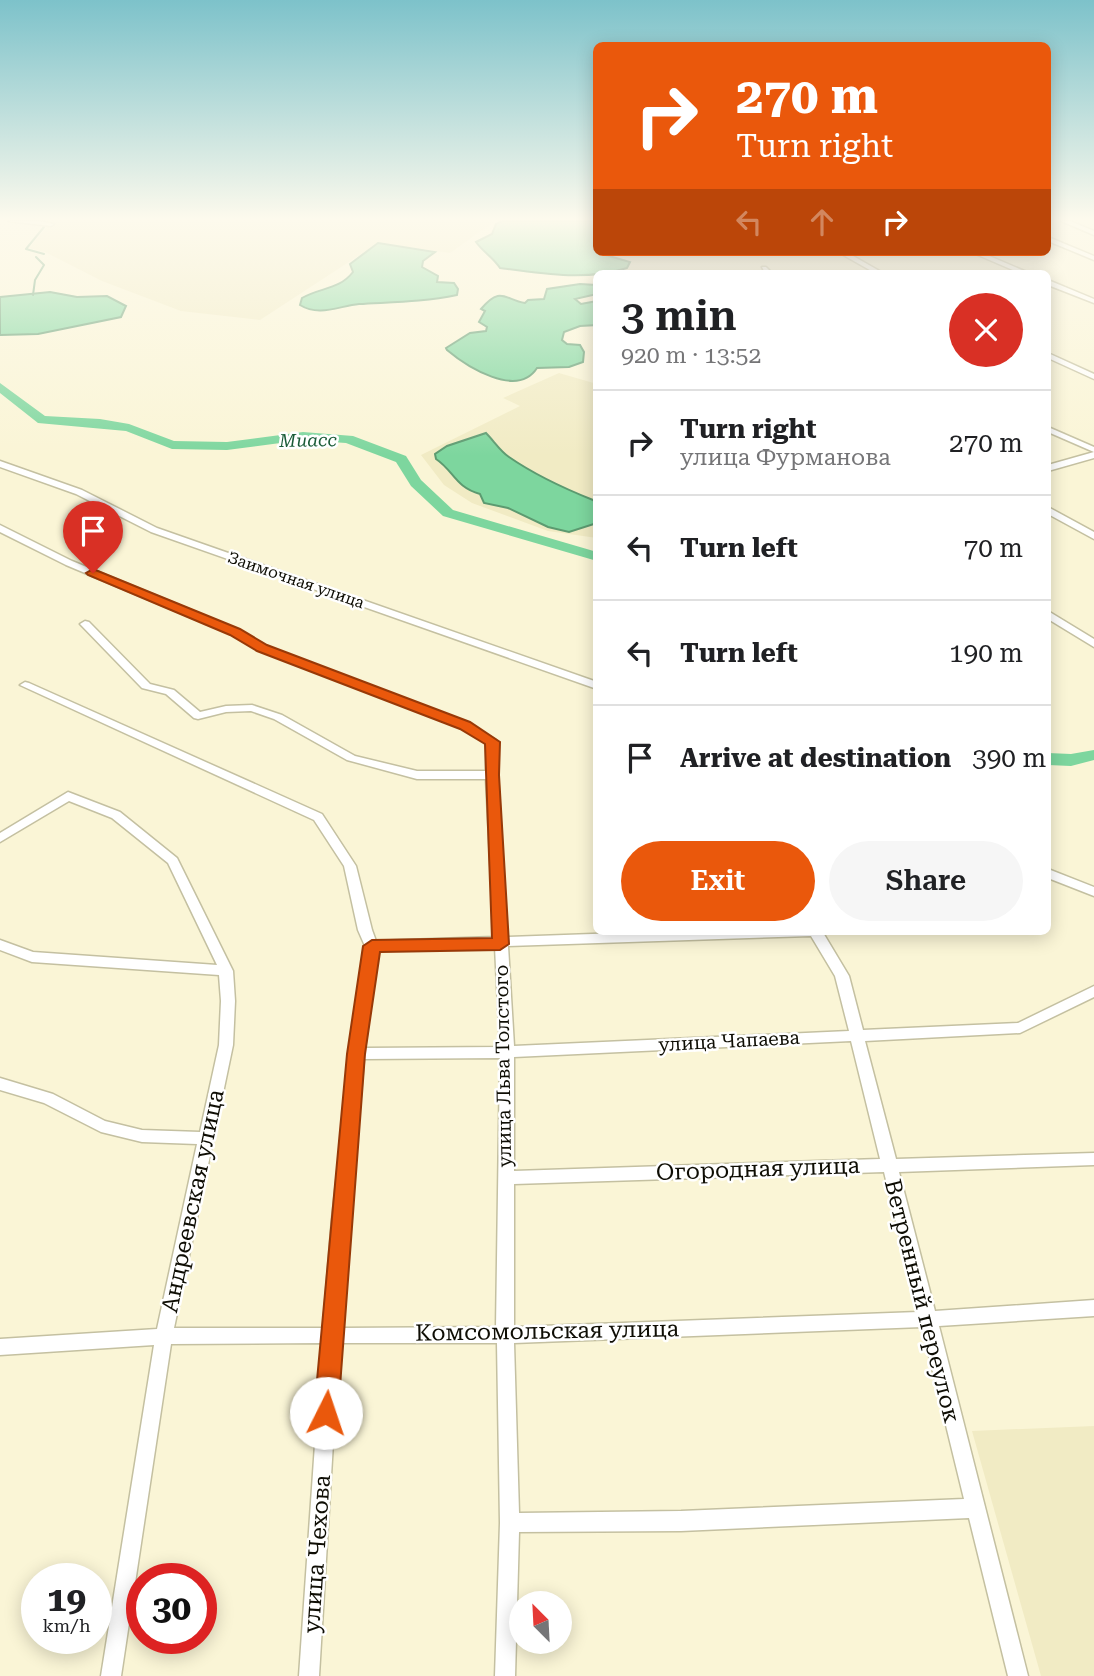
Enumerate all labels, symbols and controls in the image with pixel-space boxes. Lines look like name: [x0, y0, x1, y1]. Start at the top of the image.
text: 270 m: [736, 68, 878, 125]
icon: right: [621, 70, 712, 161]
text: Turn right: [736, 127, 893, 165]
icon: left: [730, 203, 768, 241]
icon: ahead: [803, 203, 841, 241]
icon: right: [876, 203, 914, 241]
text: 3 min: [621, 291, 737, 340]
button: close: [949, 293, 1023, 367]
text: 920 m · 13:52: [621, 342, 761, 369]
text: Turn right: [680, 414, 816, 444]
icon: right: [621, 424, 659, 462]
text: 270 m: [949, 428, 1023, 458]
water label: Миасс: [278, 429, 338, 451]
text: улица Фурманова: [680, 444, 891, 471]
pin: [63, 501, 123, 573]
icon: arrive: [74, 512, 112, 550]
icon: left: [621, 529, 659, 567]
text: Turn left: [680, 533, 798, 563]
text: 70 m: [964, 533, 1023, 563]
street label: Заимочная улица: [225, 548, 367, 612]
icon: left: [621, 634, 659, 672]
text: Turn left: [680, 638, 798, 668]
text: 190 m: [949, 638, 1023, 668]
icon: arrive: [621, 739, 659, 777]
text: Arrive at destination: [680, 743, 951, 773]
text: 390 m: [972, 743, 1046, 773]
button: Exit: [621, 841, 815, 921]
button: Share: [829, 841, 1023, 921]
street label: улица Льва Толстого: [490, 964, 516, 1168]
street label: улица Чапаева: [658, 1026, 801, 1056]
street label: Андреевская улица: [156, 1087, 230, 1315]
street label: Огородная улица: [656, 1152, 861, 1186]
street label: Ветренный переулок: [879, 1177, 965, 1426]
street label: Комсомольская улица: [415, 1315, 680, 1347]
position arrow: [289, 1376, 363, 1450]
street label: улица Чехова: [298, 1473, 336, 1634]
speed limit sign: 30: [126, 1563, 217, 1654]
text: 19: [47, 1579, 86, 1620]
north arrow: [509, 1591, 572, 1654]
map controls: [509, 1591, 572, 1654]
text: km/h: [42, 1615, 91, 1636]

